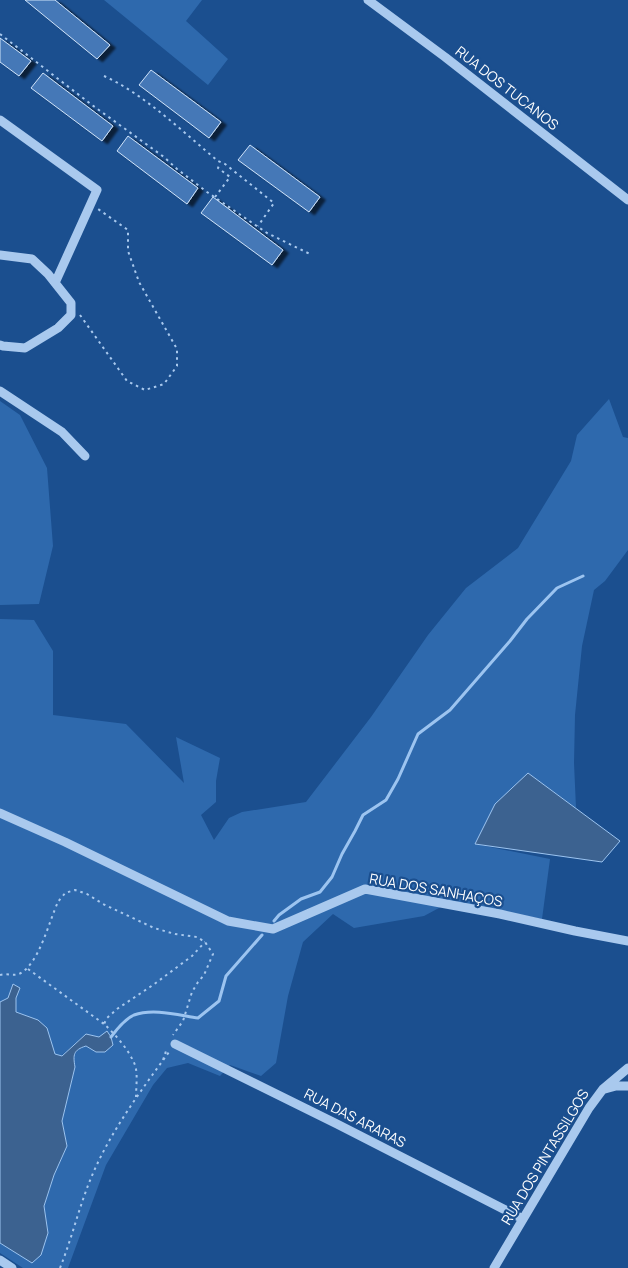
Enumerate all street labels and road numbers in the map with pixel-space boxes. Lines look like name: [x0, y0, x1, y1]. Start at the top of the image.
street label: RUA DOS TUCANOS: [452, 41, 563, 134]
street label: RUA DOS SANHAÇOS: [368, 868, 505, 911]
street label: RUA DAS ARARAS: [301, 1084, 410, 1152]
street label: RUA DOS PINTASSILGOS: [496, 1085, 593, 1228]

